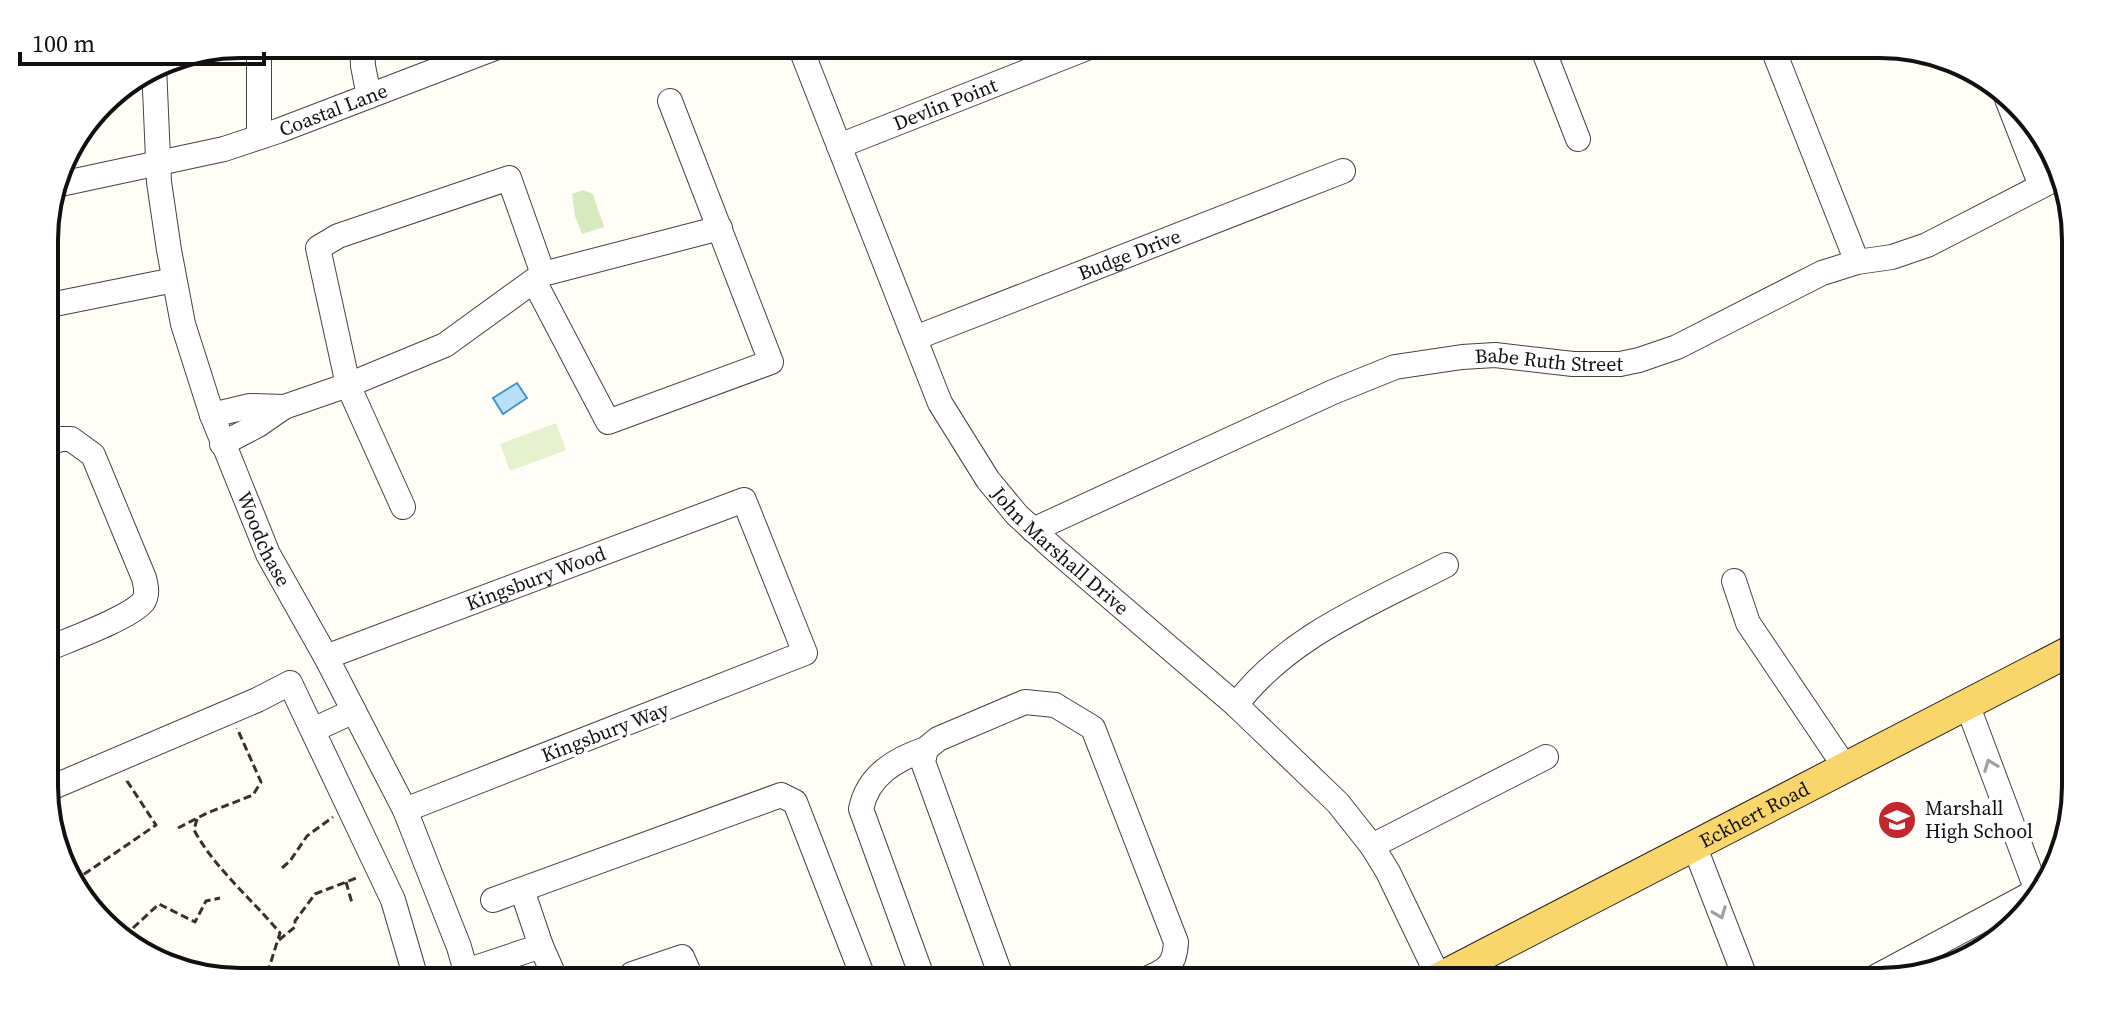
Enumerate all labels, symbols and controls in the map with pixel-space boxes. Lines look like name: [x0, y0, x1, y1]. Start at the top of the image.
scale bar: [20, 16, 264, 66]
text: 100 m: [32, 27, 95, 60]
street label: Devlin Point: [889, 71, 1002, 137]
street label: Coastal Lane: [275, 76, 392, 143]
street label: Budge Drive: [1074, 222, 1185, 287]
street label: Babe Ruth Street: [1474, 341, 1623, 378]
street label: John Marshall Drive: [985, 480, 1135, 621]
street label: Woodchase: [230, 487, 298, 592]
street label: Kingsbury Wood: [462, 539, 610, 617]
street label: Kingsbury Way: [537, 695, 673, 769]
one-way arrow: [1983, 759, 2000, 773]
street label: Eckhert Road: [1694, 774, 1815, 855]
place label: Marshall High School: [1925, 794, 2033, 845]
school or university icon: Marshall High School: [1876, 799, 1918, 841]
one-way arrow: [1710, 905, 1727, 919]

